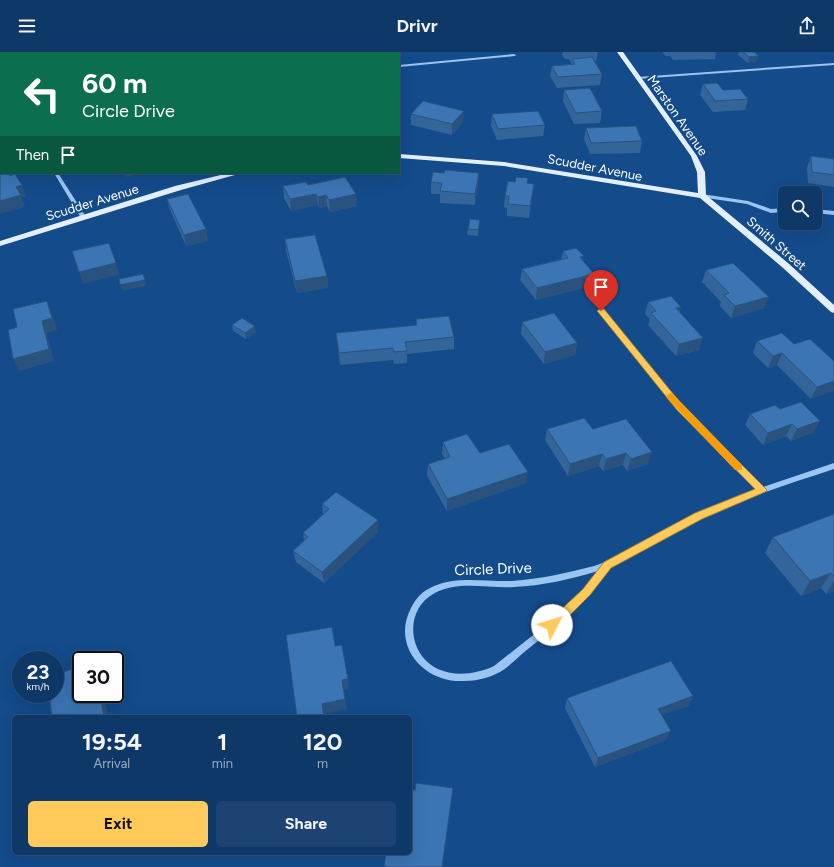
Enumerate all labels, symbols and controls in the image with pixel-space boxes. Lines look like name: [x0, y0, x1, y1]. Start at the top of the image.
icon: menu: [16, 15, 38, 37]
text: Drivr: [397, 15, 437, 37]
icon: share: [796, 15, 818, 37]
text: 60 m: [82, 66, 147, 100]
icon: left: [16, 68, 68, 120]
street label: Marston Avenue: [644, 72, 711, 158]
text: Circle Drive: [82, 100, 175, 122]
icon: arrive: [57, 144, 79, 166]
text: Then: [16, 146, 49, 164]
street label: Scudder Avenue: [546, 151, 644, 184]
street label: Scudder Avenue: [44, 181, 140, 224]
map controls: [778, 186, 822, 230]
button: search: [778, 186, 822, 230]
street label: Smith Street: [744, 213, 810, 273]
pin: [584, 270, 618, 311]
icon: arrive: [590, 276, 612, 298]
street label: Circle Drive: [454, 559, 532, 579]
position arrow: [531, 604, 573, 646]
speed limit sign: 30: [72, 651, 124, 703]
text: 23: [27, 660, 49, 684]
text: km/h: [27, 680, 49, 693]
text: 19:54: [82, 727, 142, 756]
text: 1: [217, 727, 227, 756]
text: 120: [303, 727, 342, 756]
text: Arrival: [94, 756, 130, 771]
text: min: [212, 756, 233, 771]
text: m: [317, 756, 328, 771]
button: Exit: [28, 801, 208, 847]
button: Share: [216, 801, 396, 847]

